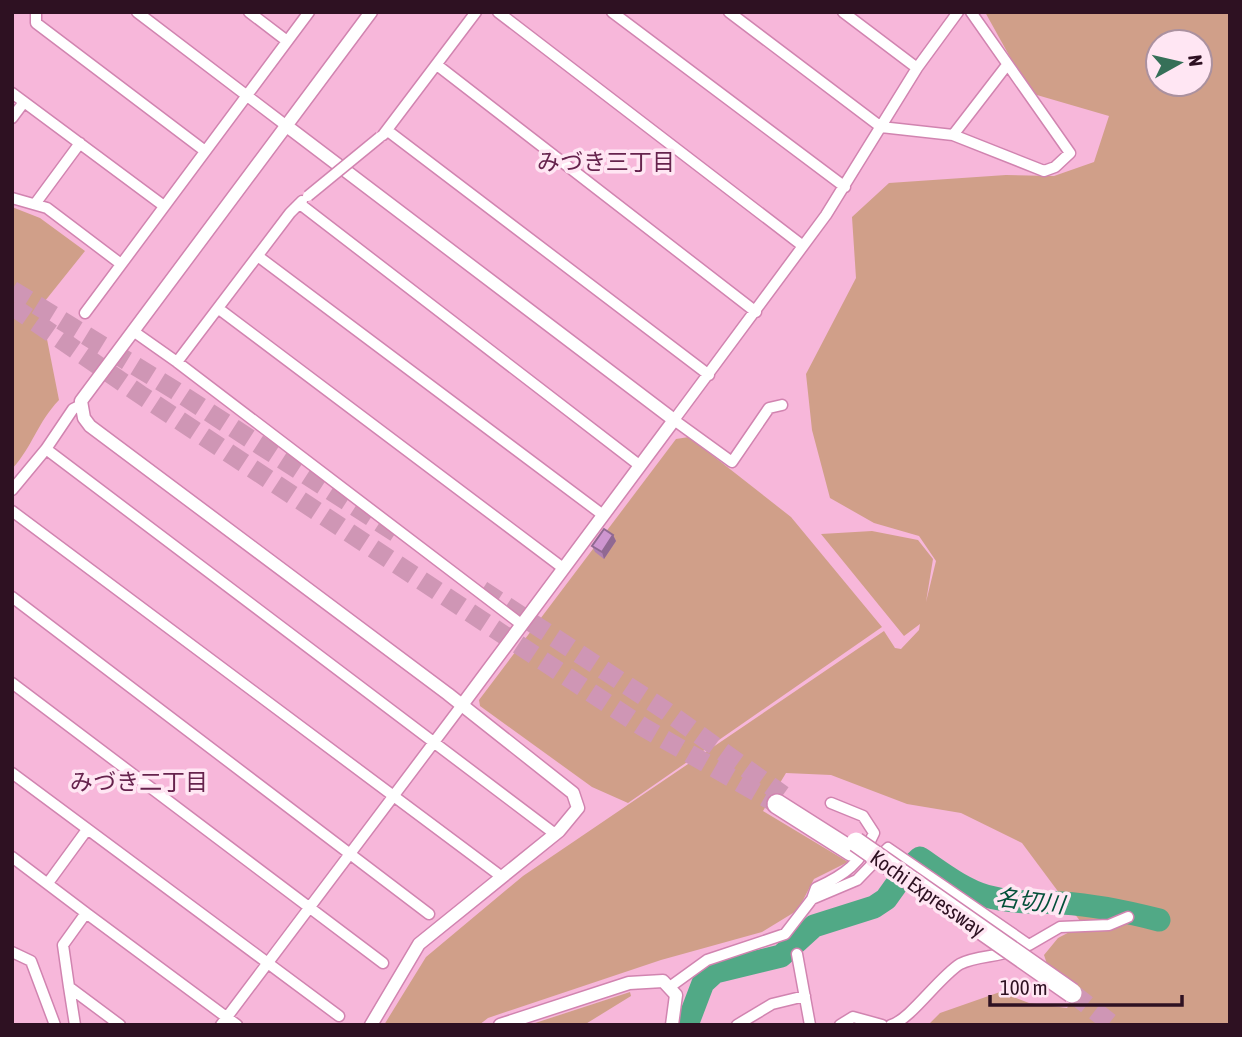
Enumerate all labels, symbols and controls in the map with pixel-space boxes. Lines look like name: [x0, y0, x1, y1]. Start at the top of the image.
north arrow: [1144, 28, 1214, 98]
text: N: [1184, 54, 1208, 68]
district label: みづき三丁目: [537, 149, 675, 175]
district label: みづき二丁目: [70, 769, 208, 795]
street label: Kochi Expressway: [866, 845, 990, 941]
water label: 名切川: [994, 884, 1069, 918]
scale bar: [990, 964, 1182, 1008]
text: 100 m: [1000, 975, 1048, 999]

